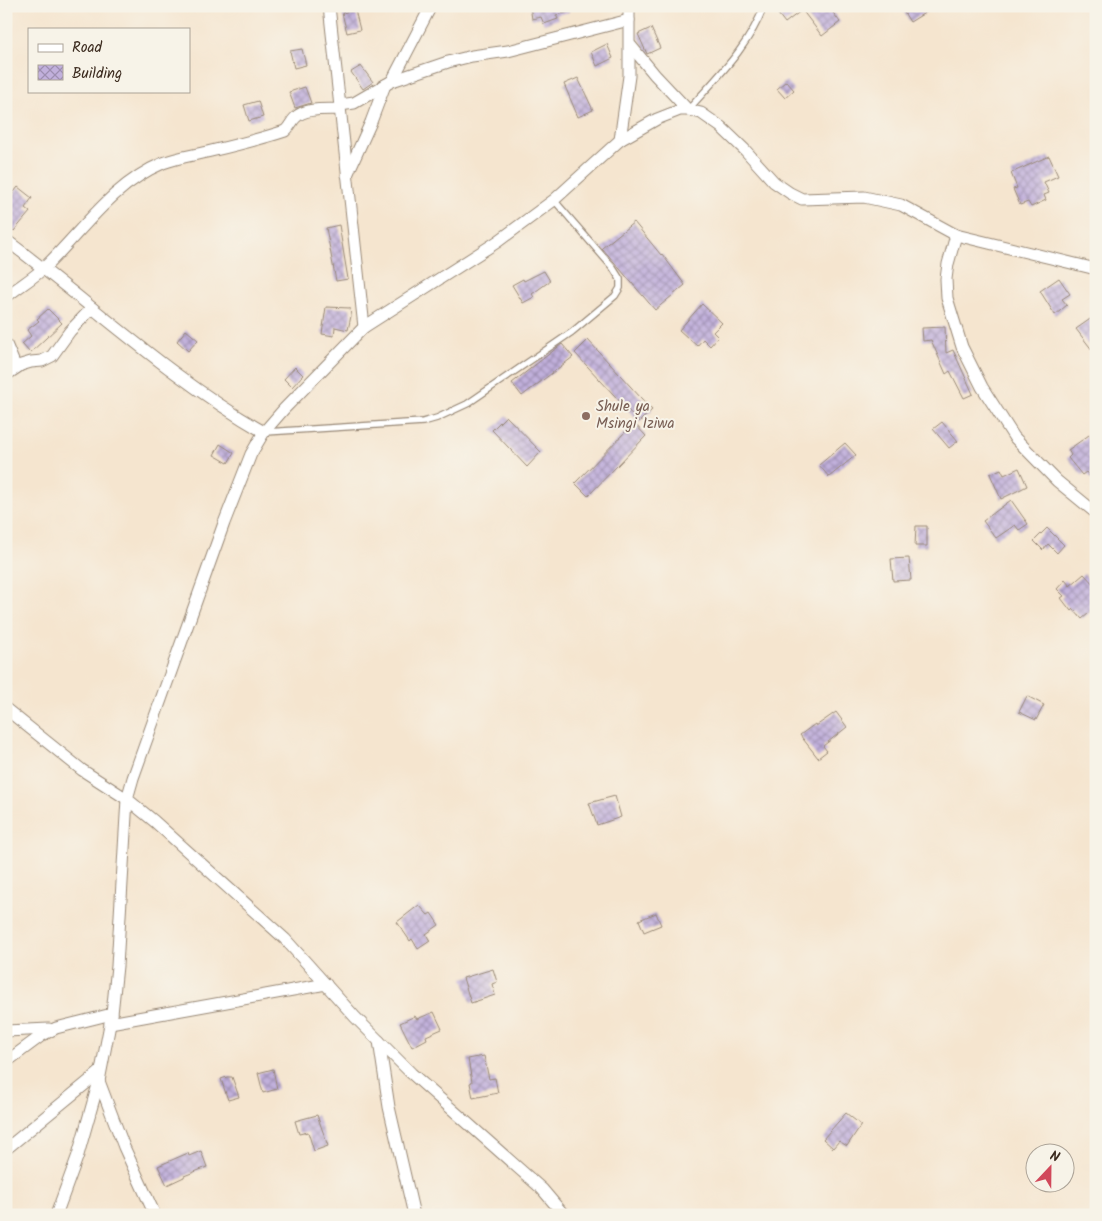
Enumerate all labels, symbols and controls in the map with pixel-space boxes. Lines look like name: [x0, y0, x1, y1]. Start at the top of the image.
legend: [28, 28, 190, 92]
text: Road: [72, 36, 103, 60]
text: Building: [72, 62, 122, 86]
place label: Shule ya Msingi Iziwa: [596, 395, 674, 436]
marker: Shule ya Msingi Iziwa: [580, 410, 592, 422]
north arrow: [1024, 1144, 1074, 1194]
text: N: [1046, 1145, 1063, 1169]

